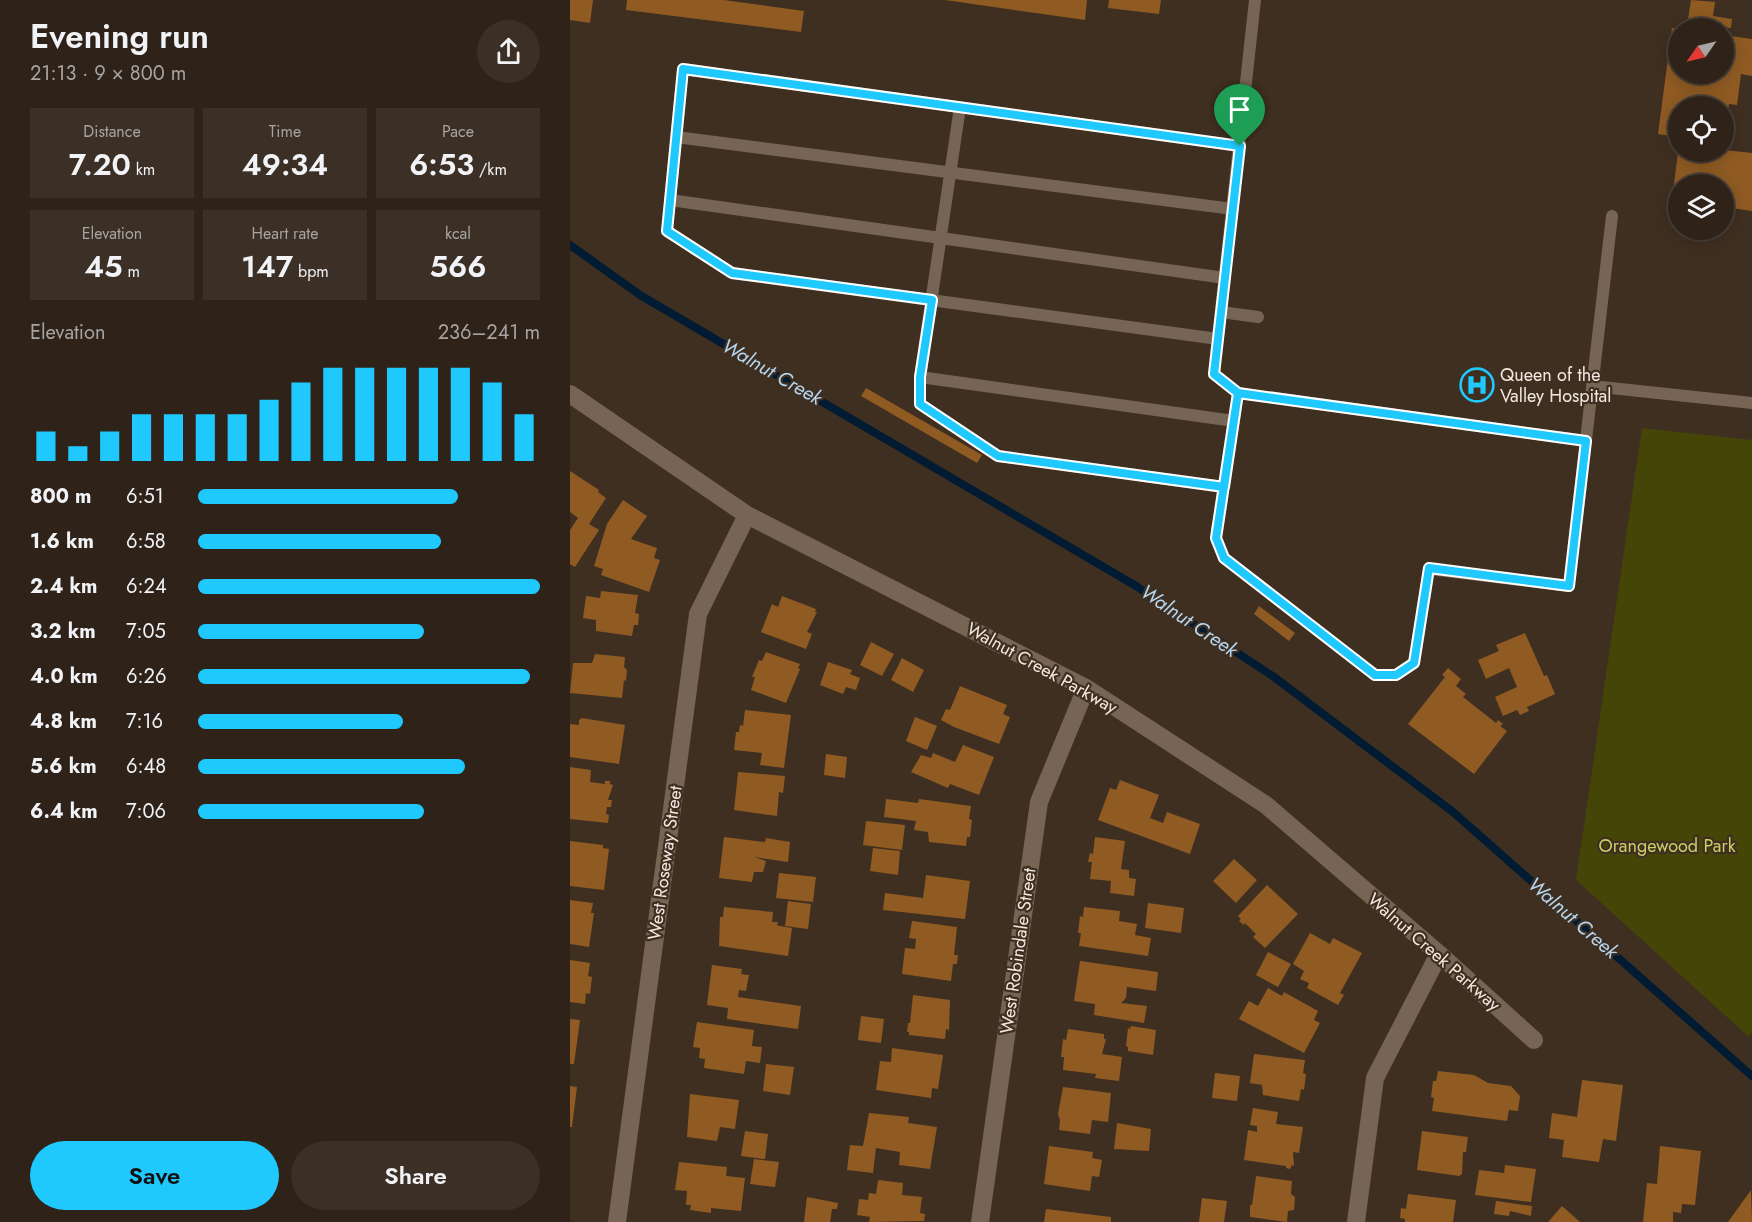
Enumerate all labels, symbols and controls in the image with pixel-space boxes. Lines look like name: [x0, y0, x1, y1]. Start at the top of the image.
text: Evening run: [30, 13, 209, 60]
north arrow: [1668, 18, 1734, 84]
map controls: [1668, 18, 1734, 240]
button: share: [477, 20, 540, 83]
text: 21:13 · 9 × 800 m: [30, 59, 186, 88]
pin: [1214, 84, 1265, 146]
icon: arrive: [1223, 93, 1256, 126]
button: locate: [1668, 96, 1734, 162]
text: Distance: [83, 120, 141, 143]
text: Time: [269, 120, 301, 143]
text: Pace: [442, 120, 474, 143]
text: 7.20: [69, 143, 131, 186]
text: 49:34: [242, 143, 328, 186]
text: 6:53: [409, 143, 474, 186]
text: km: [131, 158, 155, 181]
text: /km: [474, 158, 507, 181]
button: layers: [1668, 174, 1734, 240]
text: Elevation: [82, 222, 142, 245]
text: Heart rate: [252, 222, 318, 245]
text: kcal: [445, 222, 471, 245]
text: 45: [84, 245, 123, 288]
text: 147: [241, 245, 293, 288]
text: 566: [430, 245, 487, 288]
text: m: [123, 260, 140, 283]
text: bpm: [293, 260, 329, 283]
text: Elevation: [30, 318, 105, 347]
text: 236–241 m: [438, 318, 540, 347]
water label: Walnut Creek: [716, 331, 829, 413]
place label: Queen of the Valley Hospital: [1500, 362, 1611, 409]
hospital icon: Queen of the Valley Hospital: [1459, 367, 1495, 403]
text: 800 m: [30, 482, 91, 511]
text: 6:51: [126, 482, 164, 511]
text: 1.6 km: [30, 527, 94, 556]
text: 6:58: [126, 527, 166, 556]
text: 2.4 km: [30, 572, 97, 601]
text: 6:24: [126, 572, 167, 601]
water label: Walnut Creek: [1134, 578, 1245, 665]
street label: Walnut Creek Parkway: [962, 616, 1122, 720]
text: 3.2 km: [30, 617, 96, 646]
text: 7:05: [126, 617, 166, 646]
text: 4.0 km: [30, 662, 98, 691]
text: 6:26: [126, 662, 166, 691]
text: 4.8 km: [30, 707, 97, 736]
text: 7:16: [126, 707, 163, 736]
text: 5.6 km: [30, 752, 97, 781]
text: 6:48: [126, 752, 166, 781]
street label: West Roseway Street: [641, 783, 689, 942]
text: 6.4 km: [30, 797, 98, 826]
text: 7:06: [126, 797, 166, 826]
park label: Orangewood Park: [1598, 833, 1736, 859]
street label: West Robindale Street: [993, 866, 1043, 1036]
water label: Walnut Creek: [1521, 870, 1626, 967]
street label: Walnut Creek Parkway: [1362, 887, 1506, 1017]
button: Save: [30, 1141, 279, 1210]
button: Share: [291, 1141, 540, 1210]

